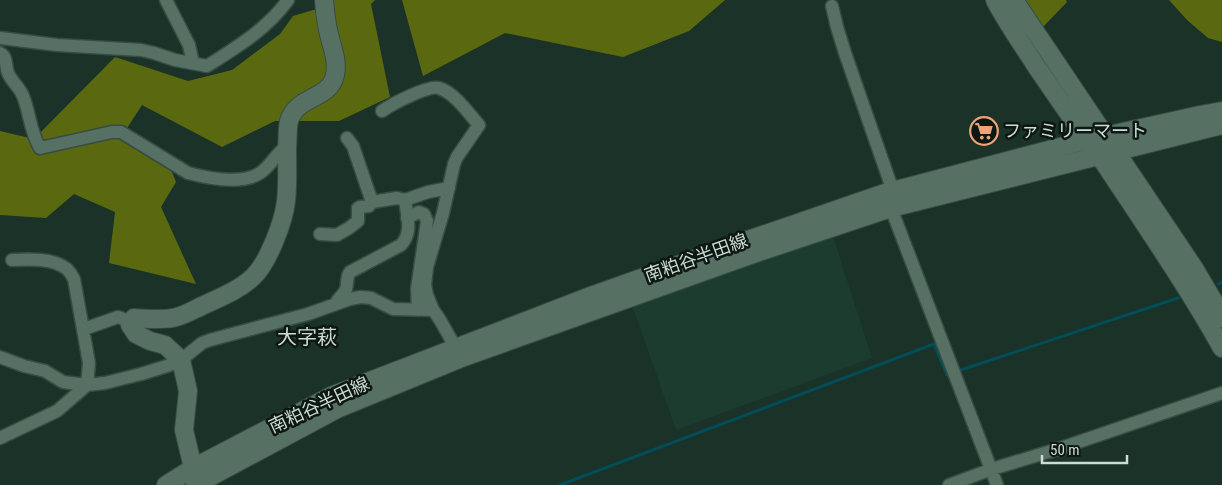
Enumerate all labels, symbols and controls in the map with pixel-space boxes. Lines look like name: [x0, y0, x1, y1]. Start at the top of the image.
supermarket icon: ファミリーマート: [969, 116, 999, 146]
place label: ファミリーマート: [1003, 120, 1147, 141]
street label: 南粕谷半田線: [641, 229, 750, 286]
district label: 大字萩: [277, 325, 337, 349]
street label: 南粕谷半田線: [265, 372, 372, 437]
scale bar: [1042, 432, 1127, 464]
text: 50 m: [1050, 441, 1080, 459]

